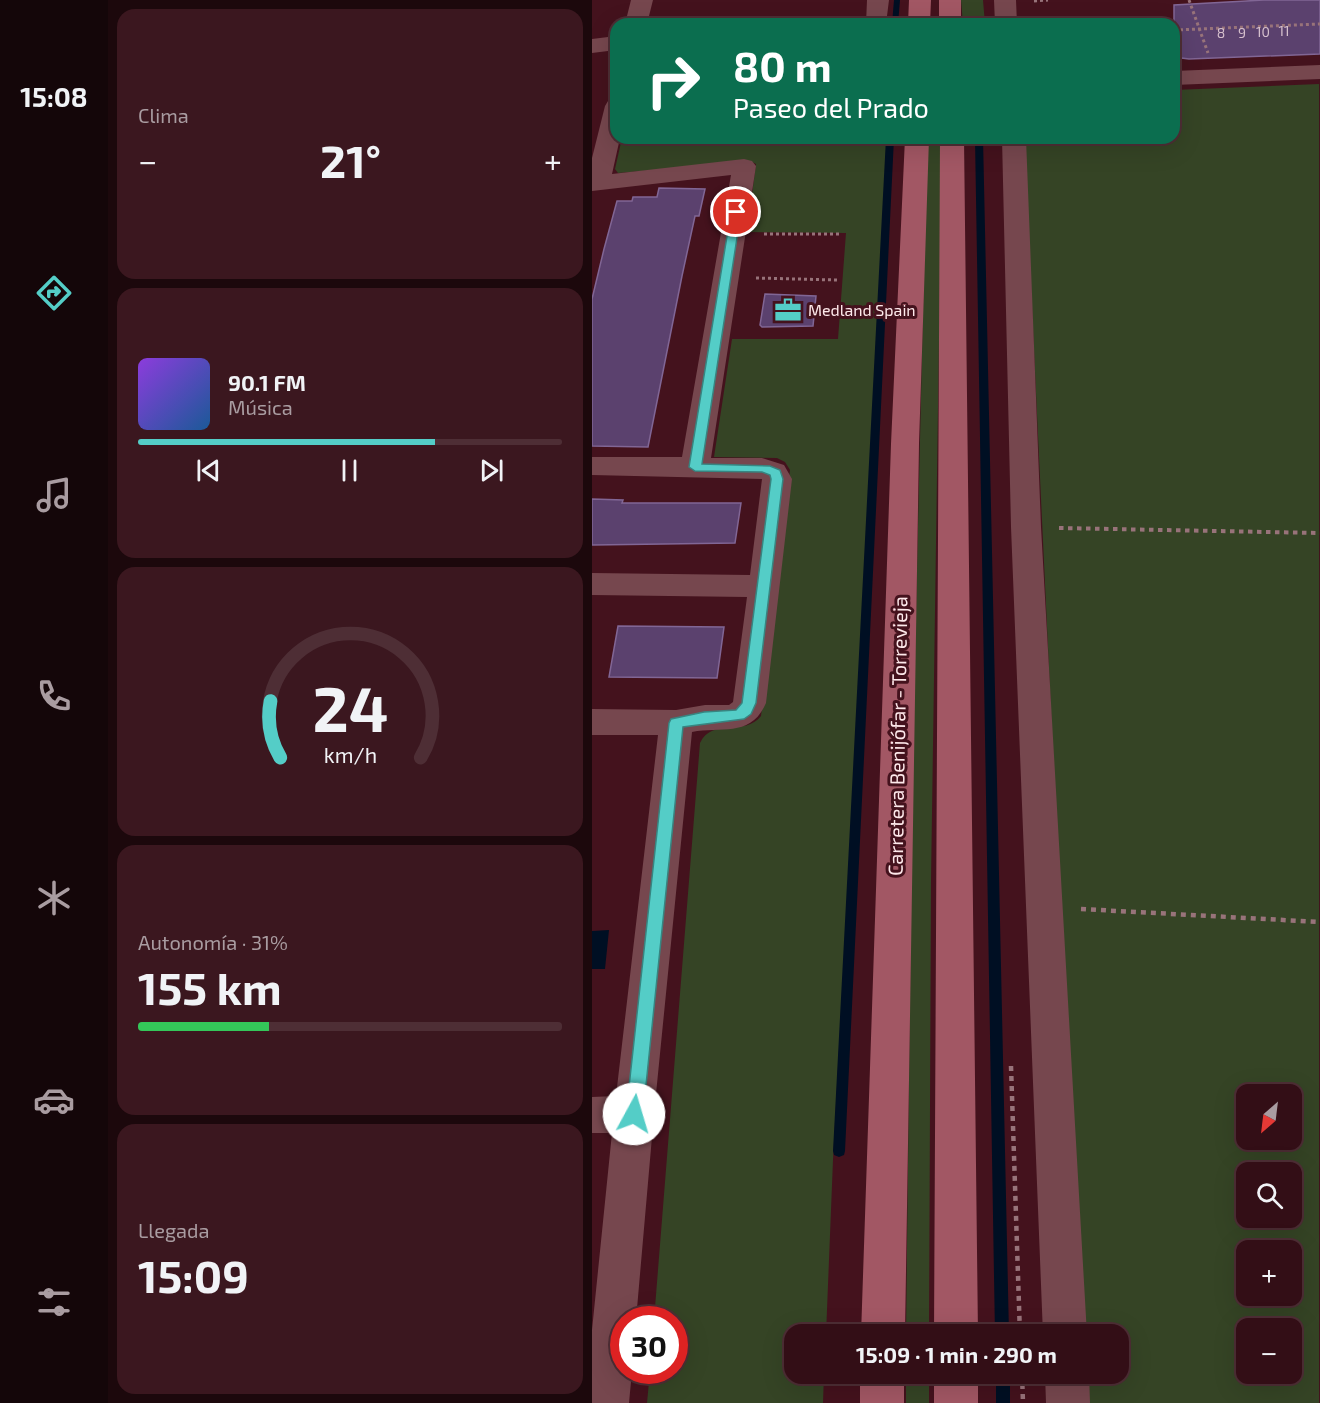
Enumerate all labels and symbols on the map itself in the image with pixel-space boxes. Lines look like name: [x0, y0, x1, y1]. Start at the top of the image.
house number: 11: [1278, 22, 1290, 39]
house number: 10: [1256, 23, 1270, 40]
house number: 8: [1217, 24, 1225, 41]
house number: 9: [1238, 24, 1246, 41]
pin: [710, 186, 761, 237]
office icon: Medland Spain: [773, 295, 803, 325]
place label: Medland Spain: [808, 300, 916, 319]
street label: Carretera Benijófar - Torrevieja: [883, 596, 911, 876]
position arrow: [602, 1082, 666, 1146]
north arrow: [1236, 1084, 1302, 1150]
speed limit sign: 30: [610, 1306, 688, 1384]

